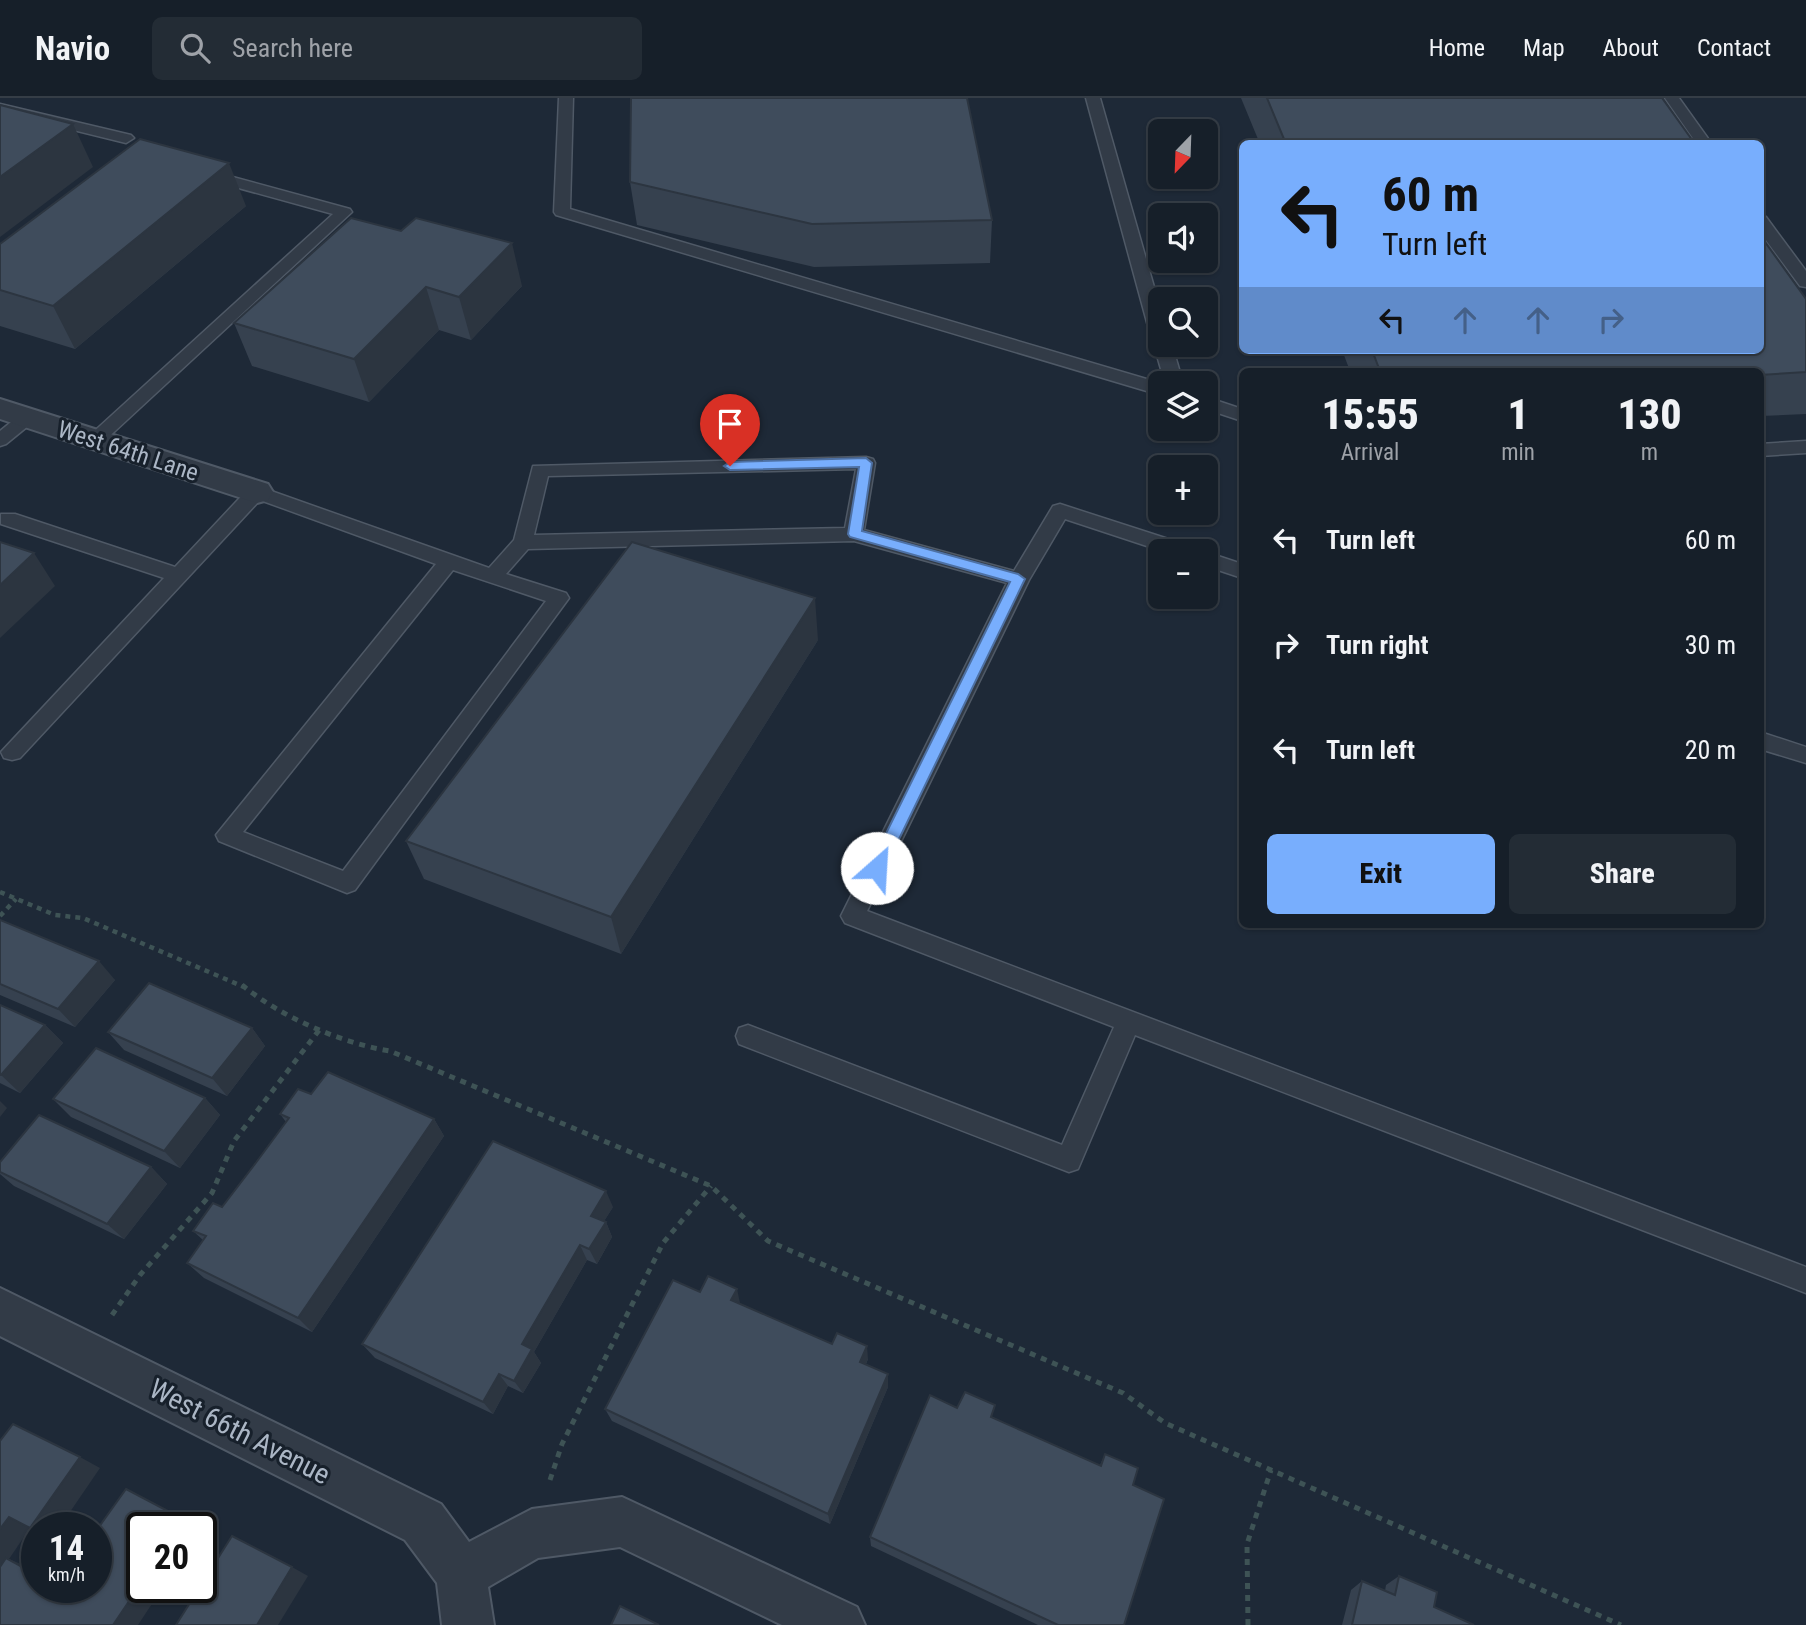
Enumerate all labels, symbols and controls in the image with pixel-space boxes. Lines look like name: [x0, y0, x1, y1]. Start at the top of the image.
search box: [152, 17, 642, 80]
text: Navio: [35, 29, 110, 68]
icon: search: [176, 29, 214, 67]
text: Search here: [232, 33, 353, 63]
text: Home: [1429, 34, 1485, 62]
text: Map: [1523, 34, 1565, 62]
text: About: [1603, 34, 1659, 62]
text: Contact: [1697, 34, 1771, 62]
north arrow: [1148, 119, 1218, 189]
map controls: [1148, 119, 1218, 609]
text: 60 m: [1382, 166, 1479, 223]
icon: left: [1267, 168, 1358, 259]
button: sound: [1148, 203, 1218, 273]
text: Turn left: [1382, 225, 1487, 263]
button: search: [1148, 287, 1218, 357]
icon: left: [1373, 301, 1411, 339]
icon: ahead: [1446, 301, 1484, 339]
icon: ahead: [1519, 301, 1557, 339]
icon: right: [1592, 301, 1630, 339]
button: layers: [1148, 371, 1218, 441]
text: 15:55: [1321, 390, 1419, 439]
text: 1: [1507, 390, 1529, 439]
text: 130: [1617, 390, 1682, 439]
pin: [700, 394, 760, 466]
icon: arrive: [711, 405, 749, 443]
street label: West 64th Lane: [54, 415, 202, 487]
text: Arrival: [1341, 439, 1399, 466]
text: min: [1501, 439, 1535, 466]
text: m: [1641, 439, 1658, 466]
button: +: [1148, 455, 1218, 525]
icon: left: [1267, 521, 1305, 559]
text: Turn left: [1326, 525, 1415, 555]
text: 60 m: [1685, 525, 1736, 555]
button: −: [1148, 539, 1218, 609]
icon: right: [1267, 626, 1305, 664]
text: Turn right: [1326, 630, 1428, 660]
text: 30 m: [1685, 630, 1736, 660]
icon: left: [1267, 731, 1305, 769]
text: Turn left: [1326, 735, 1415, 765]
text: 20 m: [1685, 735, 1736, 765]
position arrow: [840, 831, 914, 905]
button: Exit: [1267, 834, 1495, 914]
button: Share: [1509, 834, 1736, 914]
street label: West 66th Avenue: [144, 1372, 335, 1491]
speed limit sign: 20: [126, 1512, 217, 1603]
text: 14: [49, 1528, 84, 1569]
text: km/h: [48, 1564, 85, 1585]

